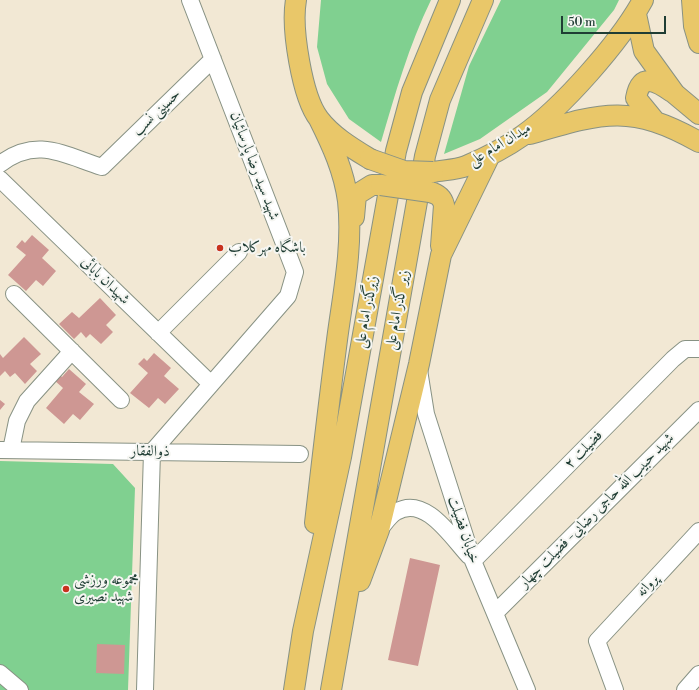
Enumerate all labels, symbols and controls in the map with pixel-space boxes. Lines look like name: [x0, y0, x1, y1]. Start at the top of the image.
scale bar: [563, 8, 668, 34]
text: 50 m: [568, 15, 596, 30]
street label: حسینی نسب: [129, 86, 185, 140]
street label: شهید سید رضا پارسائیان: [225, 109, 283, 223]
street label: میدان امام علی: [465, 119, 535, 171]
place label: باشگاه مهرکلاب: [228, 239, 306, 257]
marker: باشگاه مهرکلاب: [215, 243, 225, 253]
street label: شهیدان بابائی: [77, 253, 133, 309]
street label: زیر گذر امام علی: [382, 269, 414, 351]
street label: زیرگذر امام علی: [352, 274, 382, 350]
street label: فضیلت ۲: [561, 427, 607, 473]
street label: شهید حبیب الله حاجی رضایی- فضیلت چهار: [516, 430, 678, 592]
street label: ذوالفقار: [130, 443, 170, 461]
street label: خیابان فضیلت: [443, 494, 483, 566]
place label: مجموعه ورزشی شهید نصیری: [74, 571, 139, 606]
street label: پروانه: [633, 571, 663, 601]
marker: مجموعه ورزشی شهید نصیری: [61, 584, 71, 594]

